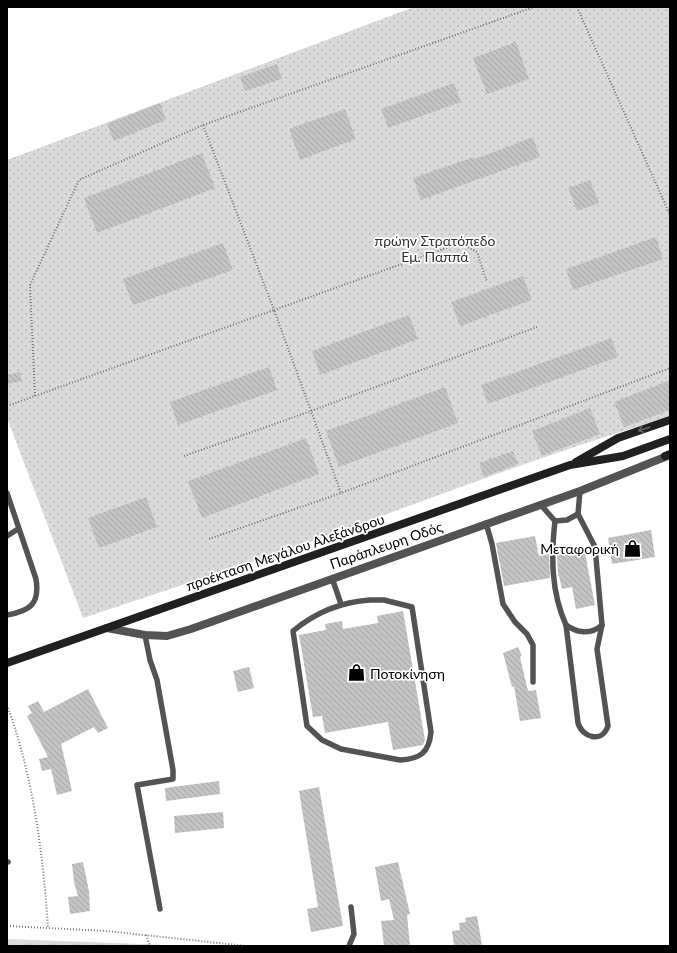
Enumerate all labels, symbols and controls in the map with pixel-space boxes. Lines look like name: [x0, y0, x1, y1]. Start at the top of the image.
park label: πρώην Στρατόπεδο Εμ. Παππά: [375, 232, 496, 265]
one-way arrow: [638, 426, 651, 433]
street label: προέκταση Μεγάλου Αλεξάνδρου: [184, 510, 386, 594]
street label: Παράπλευρη Οδός: [327, 518, 445, 572]
shop icon: Μεταφορική: [622, 538, 642, 558]
place label: Μεταφορική: [540, 540, 619, 557]
shop icon: Ποτοκίνηση: [347, 663, 367, 683]
place label: Ποτοκίνηση: [370, 665, 445, 682]

